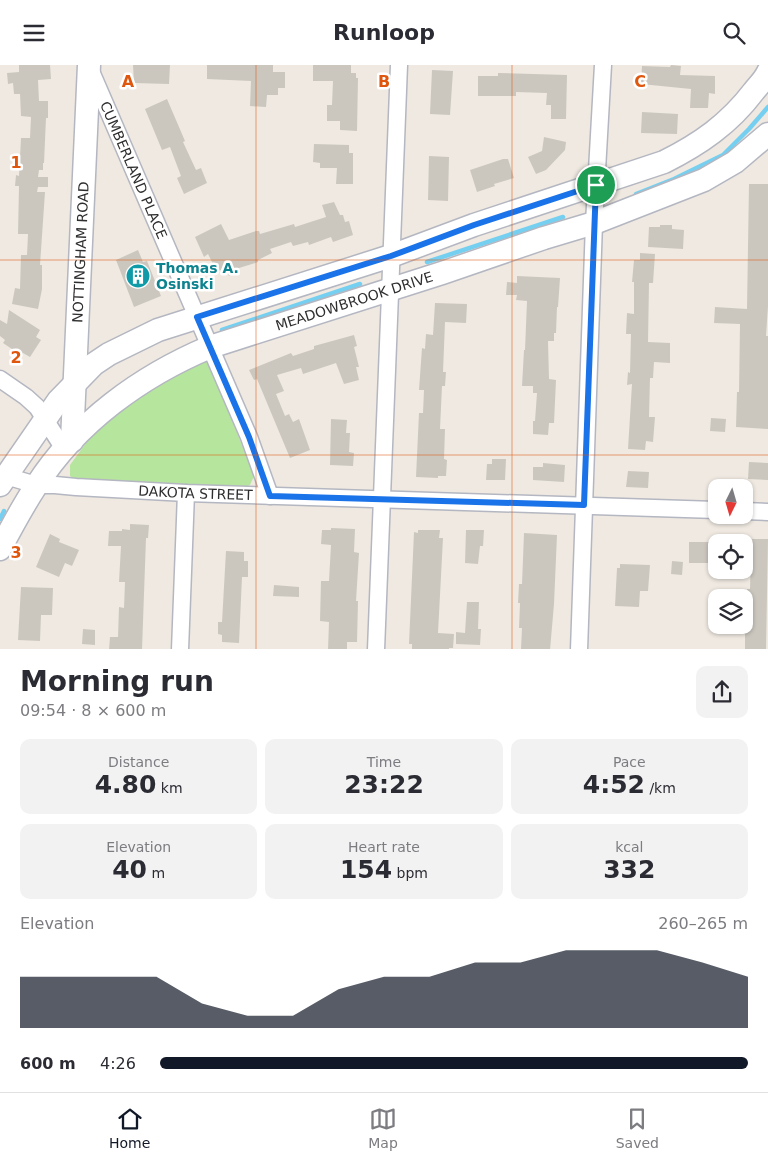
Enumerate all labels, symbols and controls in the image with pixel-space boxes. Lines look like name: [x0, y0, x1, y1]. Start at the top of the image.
icon: menu: [20, 19, 48, 47]
icon: search: [720, 19, 748, 47]
text: Runloop: [333, 20, 435, 45]
text: A: [122, 72, 135, 91]
text: B: [378, 72, 390, 91]
text: C: [634, 72, 646, 91]
street label: CUMBERLAND PLACE: [97, 99, 170, 241]
text: 1: [10, 153, 22, 172]
pin: [575, 164, 617, 206]
icon: arrive: [582, 171, 610, 199]
street label: NOTTINGHAM ROAD: [69, 181, 92, 323]
place label: Thomas A. Osinski: [156, 260, 239, 292]
building icon: Thomas A. Osinski: [125, 263, 151, 289]
street label: MEADOWBROOK DRIVE: [274, 268, 435, 334]
text: 2: [10, 348, 22, 367]
north arrow: [708, 479, 752, 524]
map controls: [708, 479, 753, 634]
street label: DAKOTA STREET: [138, 482, 253, 503]
button: locate: [708, 534, 753, 579]
text: 3: [10, 543, 22, 562]
button: layers: [708, 589, 753, 634]
text: Morning run: [20, 665, 214, 698]
button: share: [696, 666, 748, 718]
text: 09:54 · 8 × 600 m: [20, 701, 166, 720]
text: Distance: [108, 754, 169, 770]
text: Time: [367, 754, 401, 770]
text: Pace: [613, 754, 646, 770]
text: 4.80: [95, 770, 156, 799]
text: 23:22: [344, 770, 424, 799]
text: 4:52: [583, 770, 645, 799]
text: km: [156, 780, 183, 796]
text: /km: [645, 780, 676, 796]
text: Elevation: [106, 839, 171, 855]
text: Heart rate: [348, 839, 420, 855]
text: kcal: [615, 839, 643, 855]
text: 40: [112, 855, 147, 884]
text: 154: [340, 855, 392, 884]
text: 332: [603, 855, 655, 884]
text: m: [147, 865, 165, 881]
text: bpm: [392, 865, 428, 881]
text: Elevation: [20, 914, 94, 933]
text: 260–265 m: [658, 914, 748, 933]
text: 600 m: [20, 1054, 76, 1073]
text: 4:26: [100, 1054, 136, 1073]
tab: Home: [109, 1105, 150, 1151]
tab: Map: [368, 1105, 398, 1151]
tab: Saved: [616, 1105, 659, 1151]

